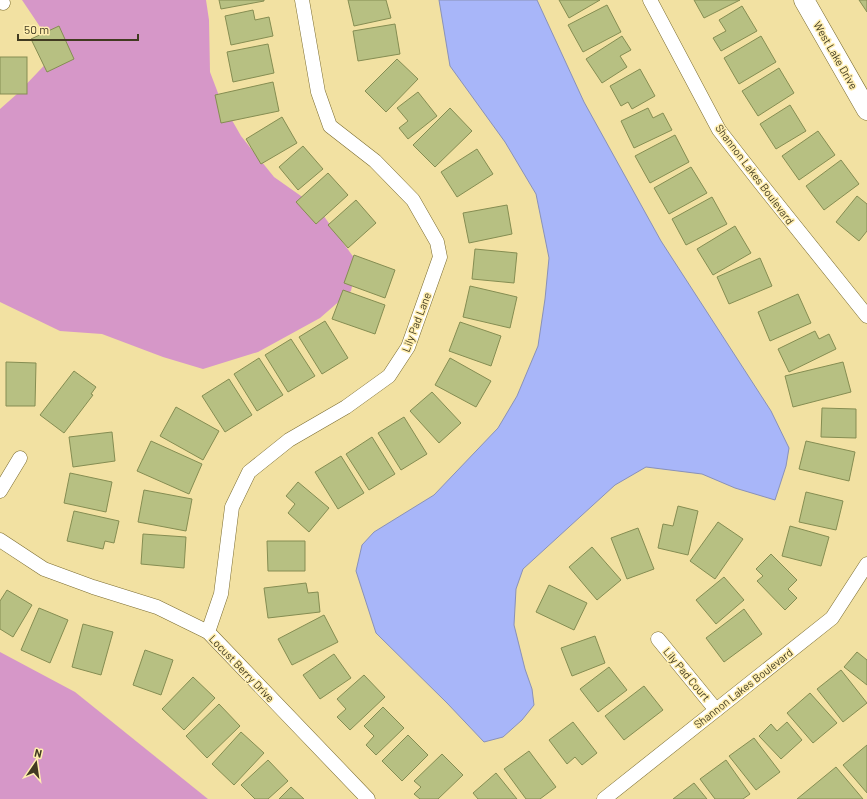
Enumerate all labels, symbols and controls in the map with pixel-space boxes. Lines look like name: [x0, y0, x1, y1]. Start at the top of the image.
scale bar: [18, 16, 138, 42]
street label: West Lake Drive: [811, 19, 861, 91]
text: 50 m: [24, 22, 49, 36]
street label: Shannon Lakes Boulevard: [713, 121, 797, 227]
street label: Lily Pad Lane: [399, 290, 433, 354]
street label: Locust Berry Drive: [207, 632, 277, 704]
street label: Lily Pad Court: [661, 645, 713, 703]
street label: Shannon Lakes Boulevard: [691, 645, 795, 731]
north arrow: [16, 743, 56, 783]
text: N: [33, 746, 43, 760]

